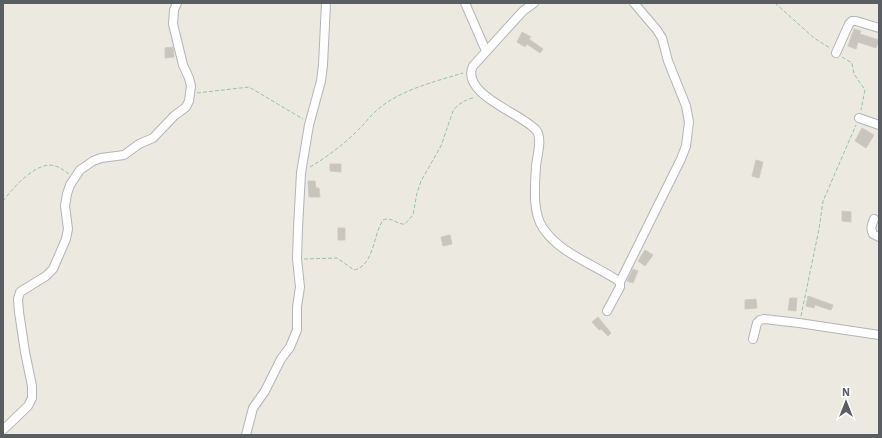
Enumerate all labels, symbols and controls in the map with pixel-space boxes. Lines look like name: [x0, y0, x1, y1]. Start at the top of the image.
north arrow: [826, 382, 866, 422]
text: N: [842, 385, 850, 399]

